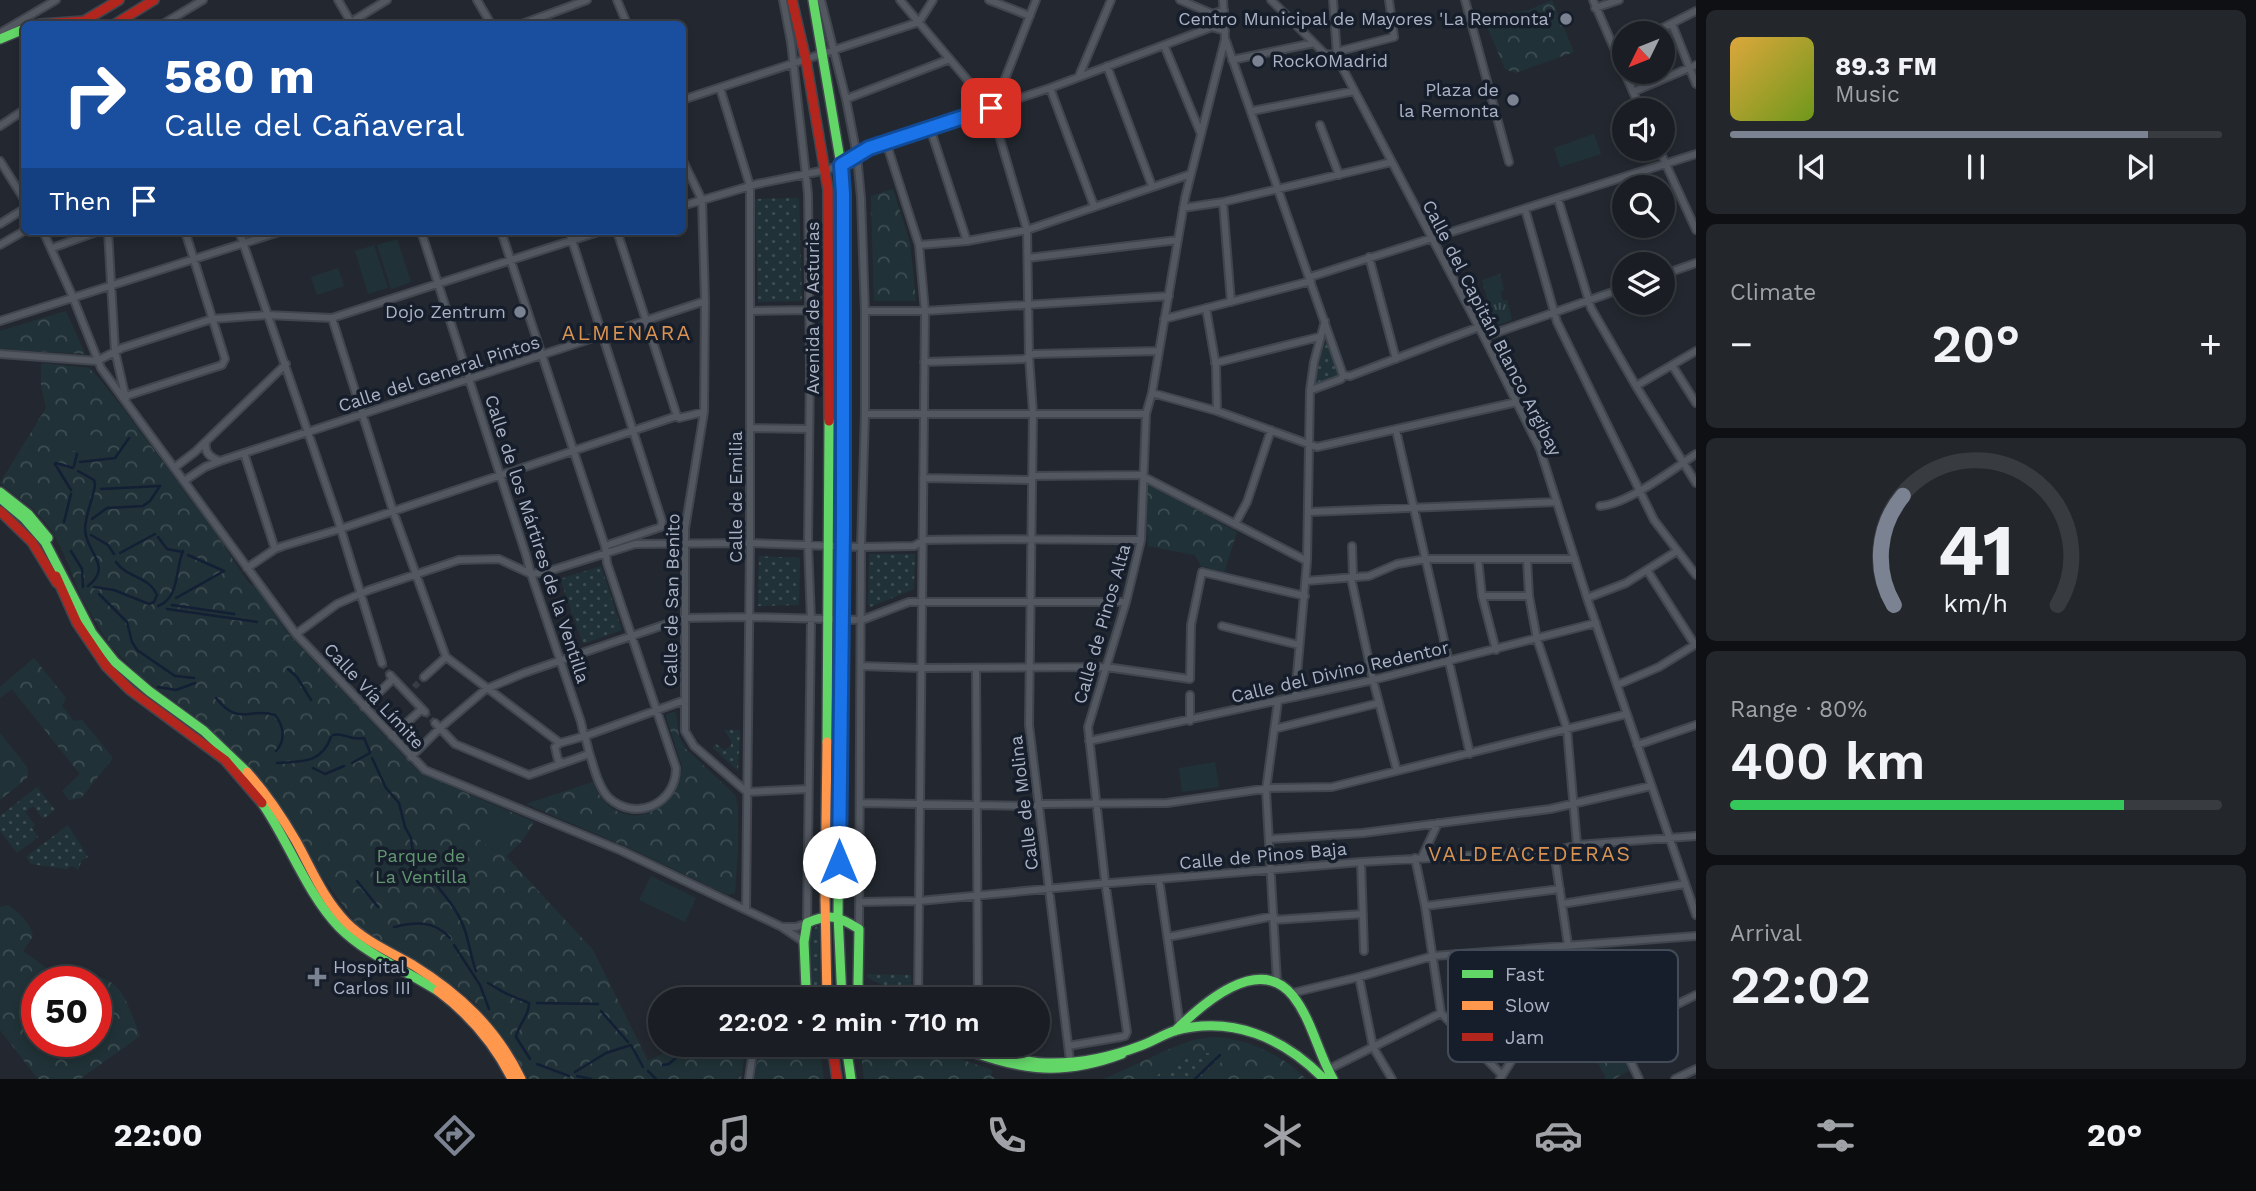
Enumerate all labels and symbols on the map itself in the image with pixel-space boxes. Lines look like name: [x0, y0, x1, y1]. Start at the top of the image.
place label: Centro Municipal de Mayores 'La Remonta': [1178, 8, 1552, 29]
marker: Centro Municipal de Mayores 'La Remonta': [1558, 11, 1574, 27]
north arrow: [1612, 21, 1675, 84]
place label: RockOMadrid: [1272, 50, 1388, 71]
marker: RockOMadrid: [1250, 53, 1266, 69]
pin: [961, 78, 1021, 138]
place label: Plaza de la Remonta: [1399, 79, 1499, 121]
marker: Plaza de la Remonta: [1505, 92, 1521, 108]
street label: Calle del Capitán Blanco Argibay: [1418, 196, 1567, 460]
street label: Avenida de Asturias: [802, 222, 823, 394]
place label: Dojo Zentrum: [385, 301, 506, 322]
marker: Dojo Zentrum: [512, 304, 528, 320]
district label: ALMENARA: [562, 320, 692, 345]
street label: Calle del General Pintos: [335, 331, 542, 416]
street label: Calle de los Mártires de la Ventilla: [481, 392, 594, 686]
street label: Calle de Emilia: [725, 431, 746, 563]
street label: Calle de San Benito: [659, 513, 684, 687]
street label: Calle de Pinos Alta: [1069, 542, 1134, 706]
street label: Calle del Divino Redentor: [1229, 636, 1451, 707]
street label: Calle Vía Límite: [320, 638, 429, 753]
street label: Calle de Molina: [1005, 735, 1042, 872]
position arrow: [802, 825, 876, 899]
street label: Calle de Pinos Baja: [1178, 838, 1348, 873]
district label: VALDEACEDERAS: [1428, 841, 1632, 866]
park label: Parque de La Ventilla: [375, 845, 467, 887]
legend: [1448, 950, 1678, 1062]
place label: Hospital Carlos III: [333, 956, 411, 998]
text: Fast: [1505, 963, 1544, 986]
speed limit sign: 50: [21, 966, 112, 1057]
marker: Hospital Carlos III: [307, 967, 327, 987]
text: Slow: [1505, 994, 1550, 1017]
text: Jam: [1505, 1026, 1544, 1049]

